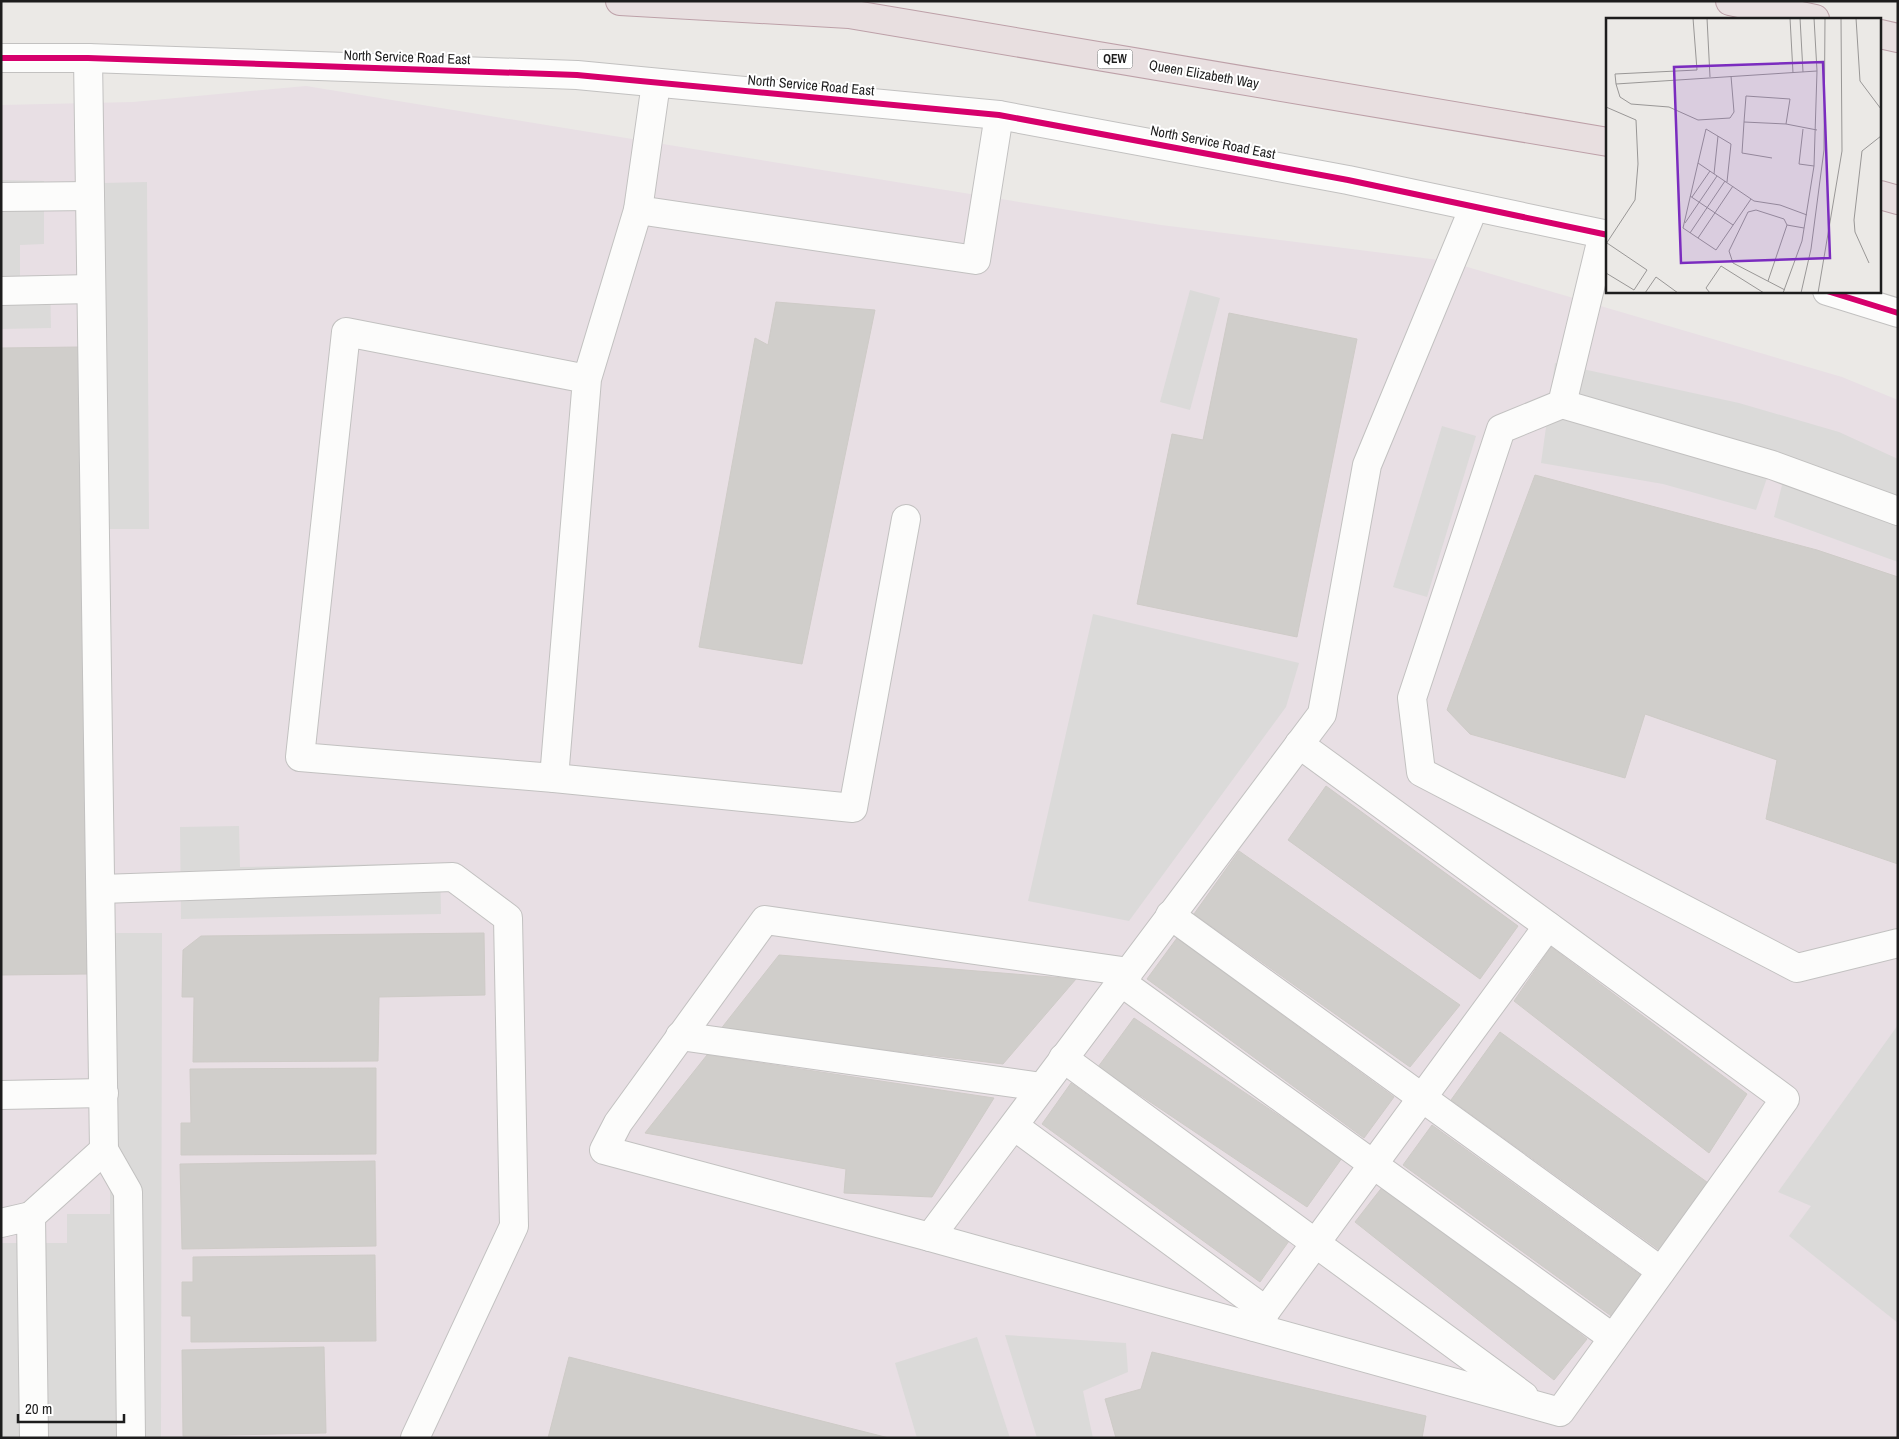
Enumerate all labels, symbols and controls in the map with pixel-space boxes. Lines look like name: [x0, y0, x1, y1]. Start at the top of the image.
inset map: [1606, 18, 1882, 292]
street label: North Service Road East: [343, 46, 471, 68]
road number: QEW: [1098, 50, 1132, 68]
street label: Queen Elizabeth Way: [1148, 55, 1261, 93]
street label: North Service Road East: [747, 71, 875, 99]
street label: North Service Road East: [1149, 121, 1277, 163]
scale bar: [18, 1392, 124, 1424]
text: 20 m: [25, 1398, 52, 1419]

